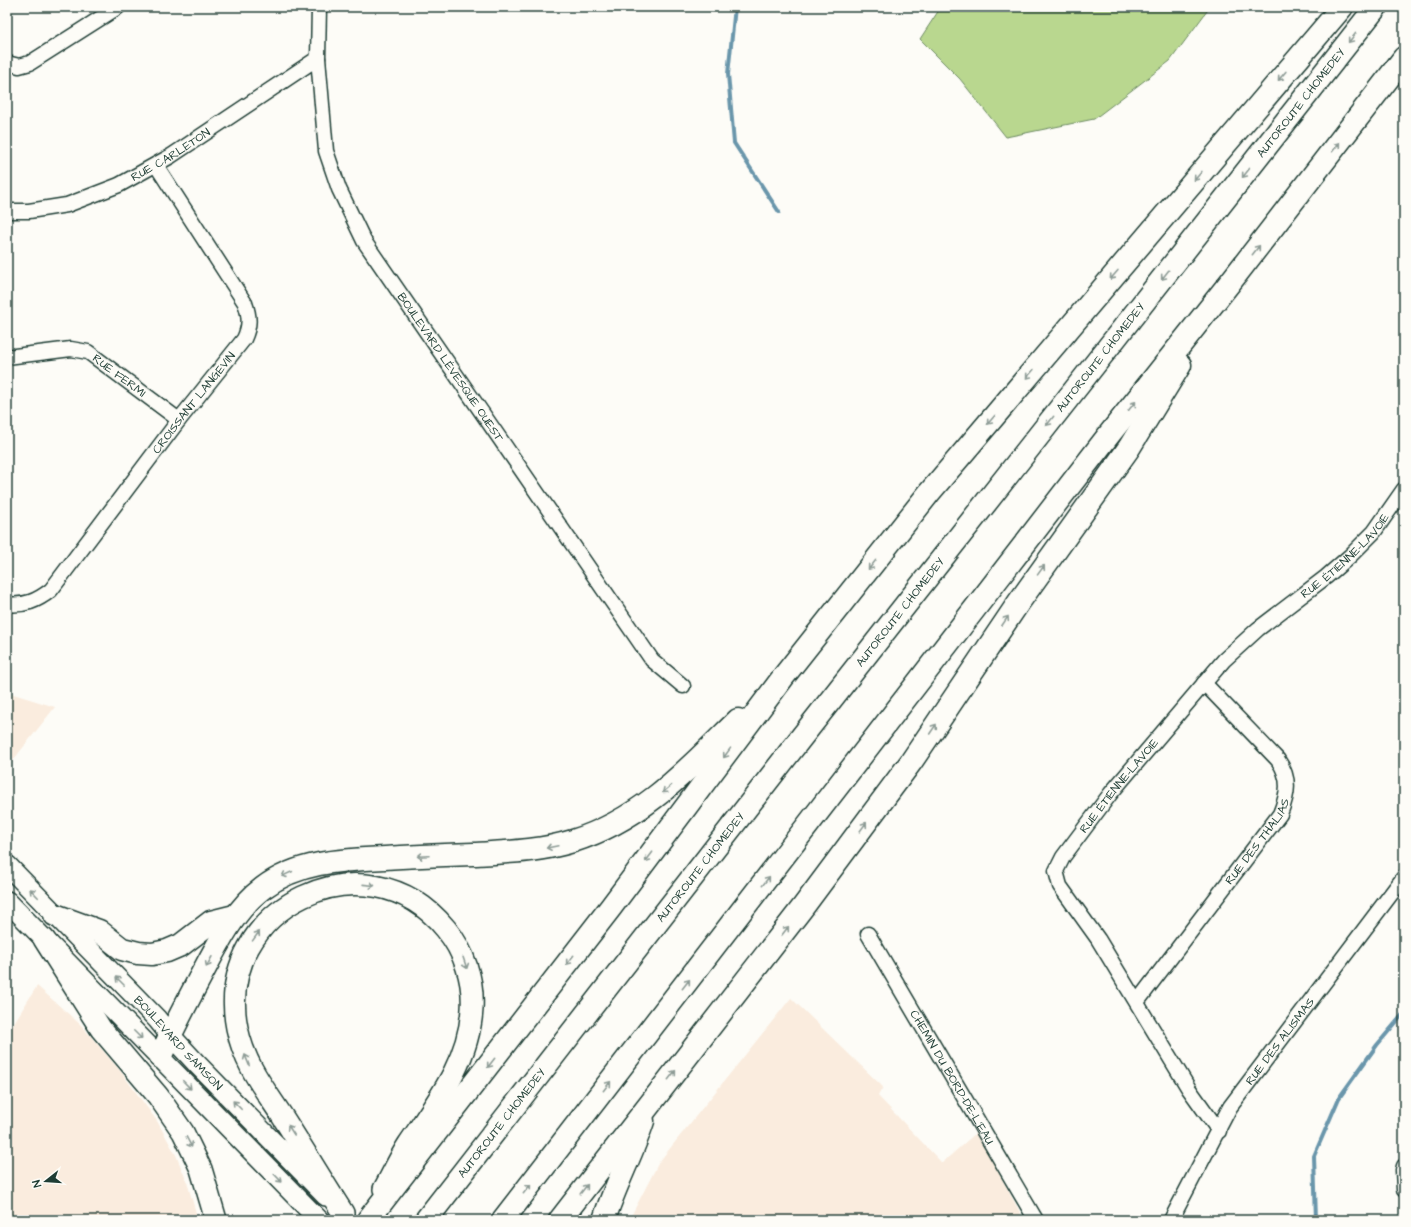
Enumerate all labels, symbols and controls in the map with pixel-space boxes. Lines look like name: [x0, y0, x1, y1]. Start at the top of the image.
one-way arrow: [1348, 32, 1357, 43]
street label: AUTOROUTE CHOMEDEY: [1253, 44, 1350, 161]
one-way arrow: [1277, 71, 1286, 82]
street label: RUE CARLETON: [128, 124, 214, 186]
one-way arrow: [1332, 141, 1340, 152]
one-way arrow: [1241, 167, 1250, 178]
one-way arrow: [1194, 170, 1203, 181]
one-way arrow: [1252, 244, 1261, 255]
one-way arrow: [1161, 269, 1170, 280]
one-way arrow: [1109, 270, 1118, 280]
street label: BOULEVARD LÉVESQUE OUEST: [393, 289, 508, 445]
street label: AUTOROUTE CHOMEDEY: [1052, 299, 1149, 416]
street label: CROISSANT LANGEVIN: [148, 348, 240, 458]
street label: RUE FERMI: [89, 350, 150, 402]
one-way arrow: [1025, 368, 1034, 379]
one-way arrow: [1128, 401, 1137, 411]
one-way arrow: [986, 415, 995, 426]
one-way arrow: [1046, 415, 1055, 426]
street label: RUE ÉTIENNE-LAVOIE: [1297, 510, 1393, 602]
street label: AUTOROUTE CHOMEDEY: [852, 554, 949, 670]
one-way arrow: [868, 559, 877, 570]
one-way arrow: [1037, 565, 1045, 576]
one-way arrow: [1001, 616, 1010, 627]
one-way arrow: [929, 724, 937, 735]
street label: RUE ÉTIENNE-LAVOIE: [1076, 735, 1163, 837]
one-way arrow: [723, 747, 731, 758]
one-way arrow: [662, 784, 673, 793]
street label: RUE DES THALIAS: [1221, 796, 1294, 888]
street label: AUTOROUTE CHOMEDEY: [653, 809, 749, 926]
one-way arrow: [859, 821, 867, 832]
one-way arrow: [546, 843, 559, 851]
one-way arrow: [645, 851, 654, 862]
one-way arrow: [417, 852, 430, 860]
one-way arrow: [281, 871, 293, 878]
one-way arrow: [761, 875, 770, 886]
one-way arrow: [362, 882, 375, 889]
one-way arrow: [29, 888, 39, 898]
one-way arrow: [781, 925, 789, 936]
one-way arrow: [252, 930, 260, 941]
one-way arrow: [566, 955, 575, 966]
one-way arrow: [204, 956, 212, 968]
one-way arrow: [462, 956, 469, 969]
one-way arrow: [115, 976, 125, 986]
one-way arrow: [682, 978, 691, 989]
street label: BOULEVARD SAMSON: [130, 992, 227, 1095]
street label: RUE DES ALISMAS: [1242, 994, 1319, 1089]
street label: CHEMIN DU BORD-DE-L'EAU: [905, 1007, 998, 1148]
one-way arrow: [133, 1030, 143, 1040]
one-way arrow: [242, 1054, 250, 1066]
one-way arrow: [486, 1057, 495, 1068]
street label: AUTOROUTE CHOMEDEY: [454, 1064, 550, 1182]
one-way arrow: [668, 1070, 677, 1081]
one-way arrow: [182, 1080, 192, 1090]
one-way arrow: [603, 1081, 611, 1092]
one-way arrow: [232, 1100, 242, 1110]
one-way arrow: [287, 1125, 295, 1136]
one-way arrow: [185, 1135, 193, 1147]
north arrow: [26, 1161, 66, 1201]
one-way arrow: [273, 1173, 283, 1183]
text: N: [29, 1178, 45, 1189]
one-way arrow: [523, 1184, 532, 1195]
one-way arrow: [580, 1184, 588, 1195]

